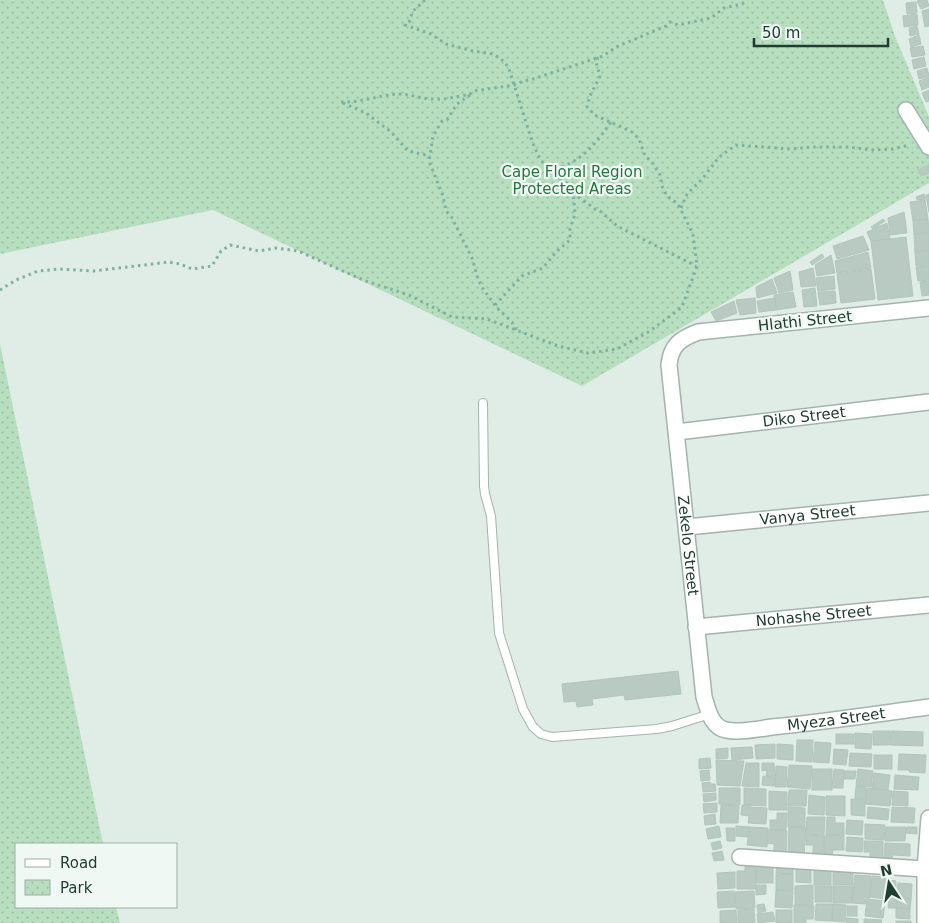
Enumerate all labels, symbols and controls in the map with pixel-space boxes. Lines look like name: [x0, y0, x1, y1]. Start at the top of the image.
scale bar: [754, 15, 888, 47]
text: 50 m: [762, 24, 800, 42]
park label: Cape Floral Region Protected Areas: [502, 163, 642, 198]
street label: Hlathi Street: [757, 307, 853, 335]
street label: Diko Street: [762, 403, 847, 431]
street label: Zekelo Street: [674, 495, 702, 597]
street label: Vanya Street: [759, 501, 856, 529]
street label: Nohashe Street: [755, 601, 872, 630]
street label: Myeza Street: [786, 704, 886, 734]
legend: [15, 843, 178, 908]
text: Road: [60, 854, 98, 872]
north arrow: [864, 858, 914, 908]
text: N: [879, 861, 894, 879]
text: Park: [60, 879, 93, 897]

